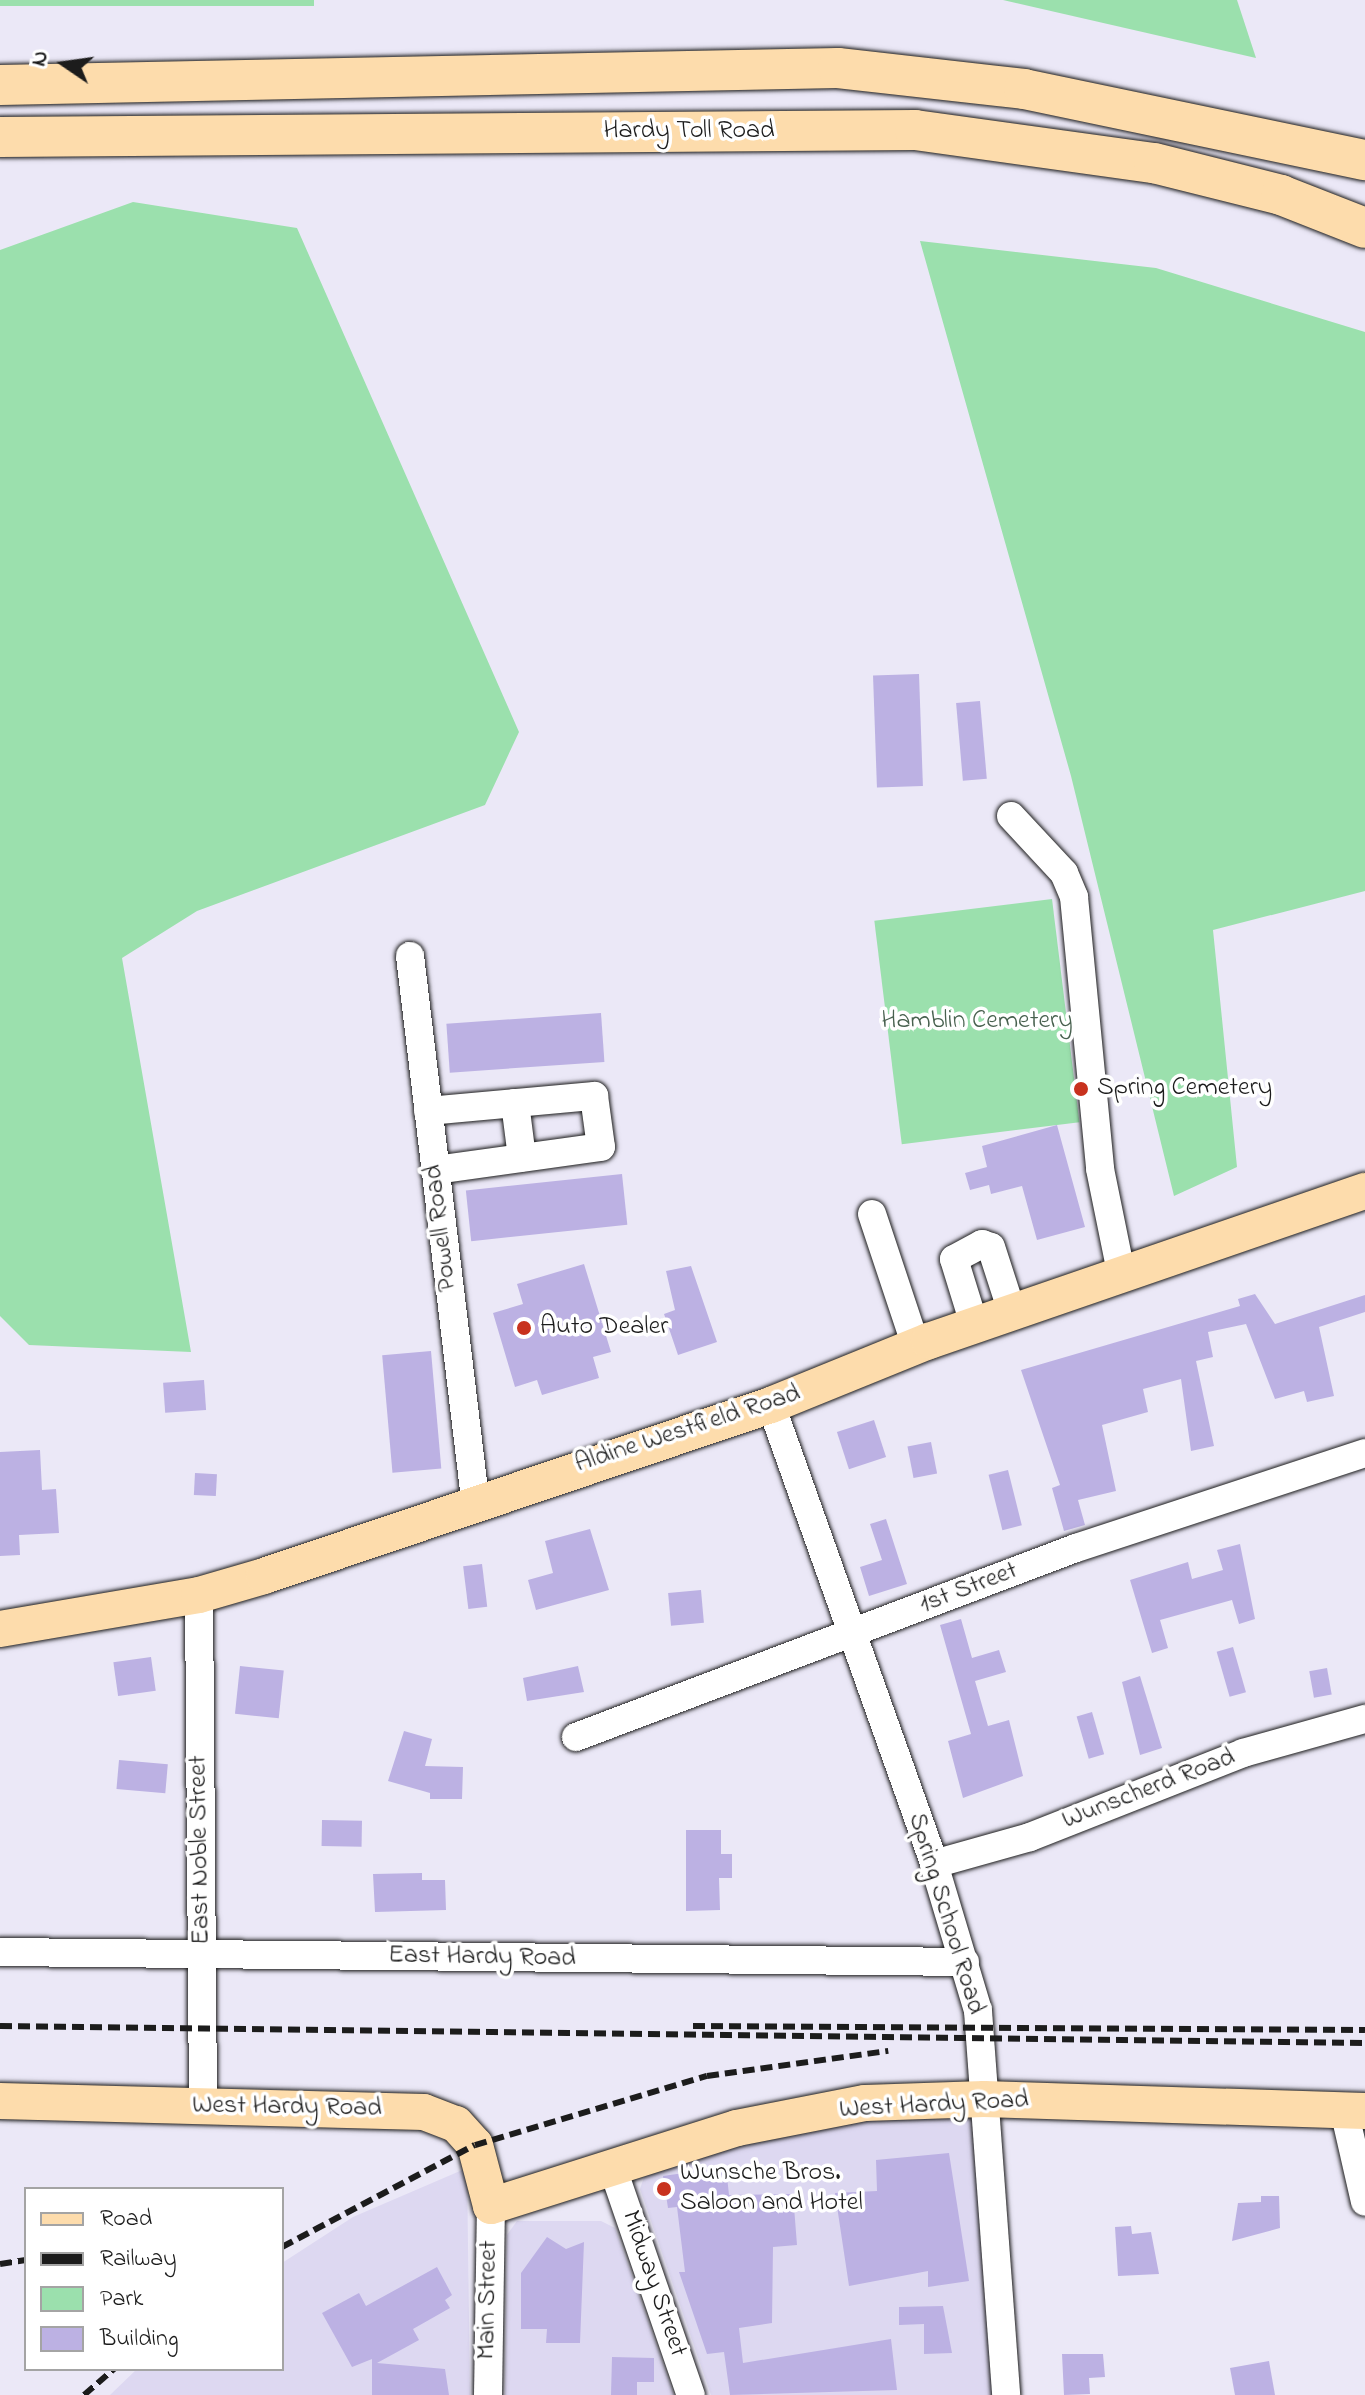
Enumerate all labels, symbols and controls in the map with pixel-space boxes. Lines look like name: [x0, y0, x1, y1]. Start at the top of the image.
north arrow: [24, 24, 104, 104]
text: N: [23, 48, 58, 69]
street label: Hardy Toll Road: [603, 116, 775, 148]
park label: Hamblin Cemetery: [881, 1006, 1073, 1038]
place label: Spring Cemetery: [1097, 1073, 1272, 1105]
marker: Spring Cemetery: [1072, 1080, 1090, 1098]
street label: Powell Road: [419, 1163, 465, 1293]
place label: Auto Dealer: [540, 1312, 668, 1344]
marker: Auto Dealer: [515, 1319, 533, 1337]
street label: Aldine Westfield Road: [572, 1379, 804, 1481]
street label: 1st Street: [916, 1556, 1022, 1622]
street label: Wunscherd Road: [1058, 1743, 1240, 1837]
street label: East Noble Street: [184, 1755, 218, 1945]
street label: Spring School Road: [900, 1810, 990, 2018]
street label: East Hardy Road: [388, 1941, 576, 1975]
street label: West Hardy Road: [839, 2085, 1029, 2127]
street label: West Hardy Road: [192, 2091, 382, 2125]
place label: Wunsche Bros. Saloon and Hotel: [680, 2158, 863, 2220]
marker: Wunsche Bros. Saloon and Hotel: [655, 2180, 673, 2198]
legend: [24, 2187, 284, 2371]
text: Road: [100, 2202, 152, 2237]
street label: Midway Street: [613, 2207, 693, 2361]
street label: Main Street: [472, 2240, 506, 2360]
text: Railway: [100, 2242, 177, 2277]
text: Park: [100, 2282, 143, 2317]
text: Building: [100, 2322, 179, 2357]

